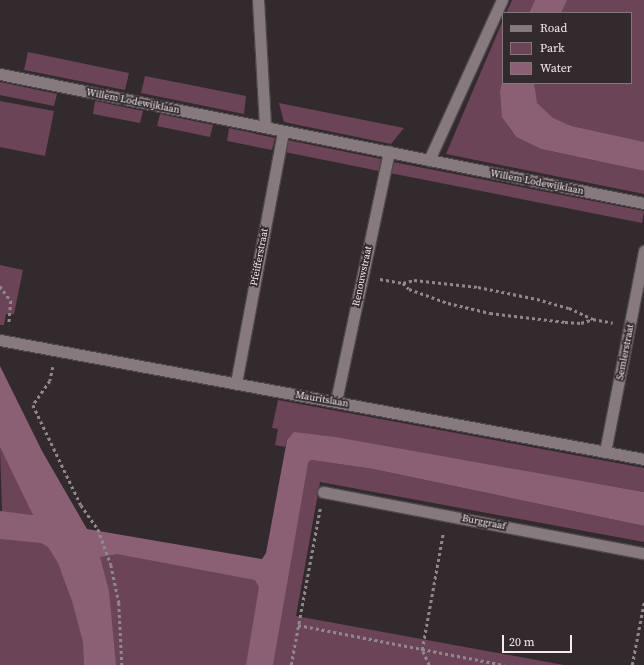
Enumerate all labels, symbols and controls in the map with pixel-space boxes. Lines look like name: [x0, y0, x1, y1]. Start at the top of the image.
legend: [502, 12, 632, 84]
text: Road: [540, 20, 567, 36]
text: Park: [540, 40, 565, 56]
text: Water: [540, 60, 572, 76]
street label: Willem Lodewijklaan: [85, 86, 181, 116]
street label: Willem Lodewijklaan: [489, 167, 585, 197]
street label: Pfeifferstraat: [248, 227, 270, 287]
street label: Renouwstraat: [350, 245, 374, 307]
street label: Semlerstraat: [614, 323, 636, 381]
street label: Mauritslaan: [295, 388, 349, 410]
street label: Burggraaf: [461, 512, 507, 532]
scale bar: [504, 627, 574, 653]
text: 20 m: [509, 634, 535, 650]

